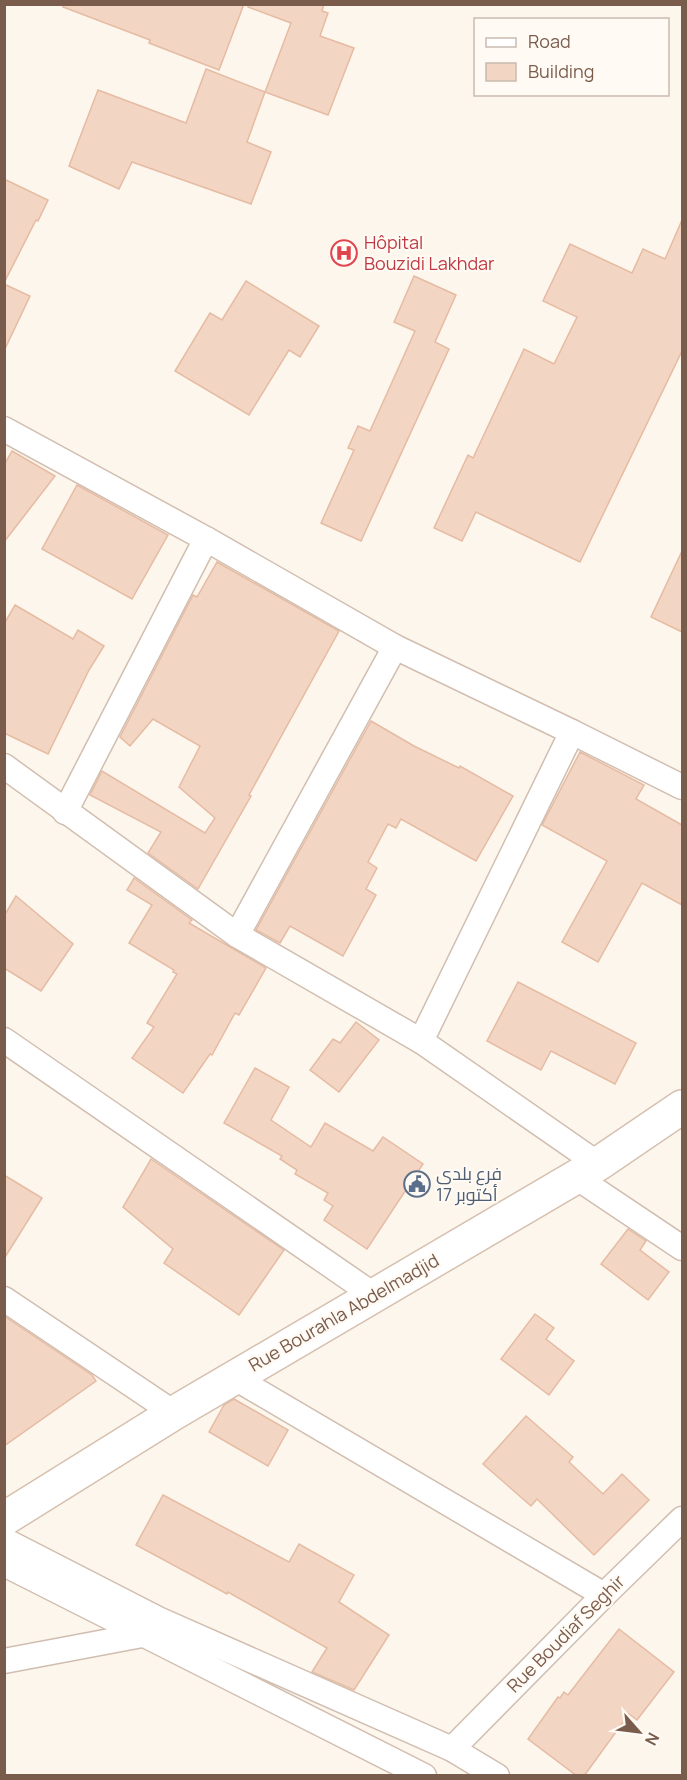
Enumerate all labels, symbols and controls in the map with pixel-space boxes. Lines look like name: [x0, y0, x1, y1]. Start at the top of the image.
legend: [474, 18, 669, 96]
text: Road: [528, 29, 571, 53]
text: Building: [528, 59, 594, 83]
place label: Hôpital Bouzidi Lakhdar: [364, 230, 495, 275]
hospital icon: Hôpital Bouzidi Lakhdar: [329, 238, 359, 268]
place label: فرع بلدي 17 أكتوبر: [436, 1161, 502, 1206]
public building icon: فرع بلدي 17 أكتوبر: [402, 1169, 432, 1199]
street label: Rue Bourahla Abdelmadjid: [244, 1248, 443, 1377]
street label: Rue Boudiaf Seghir: [501, 1569, 630, 1697]
north arrow: [609, 1702, 669, 1762]
text: N: [640, 1729, 665, 1749]

